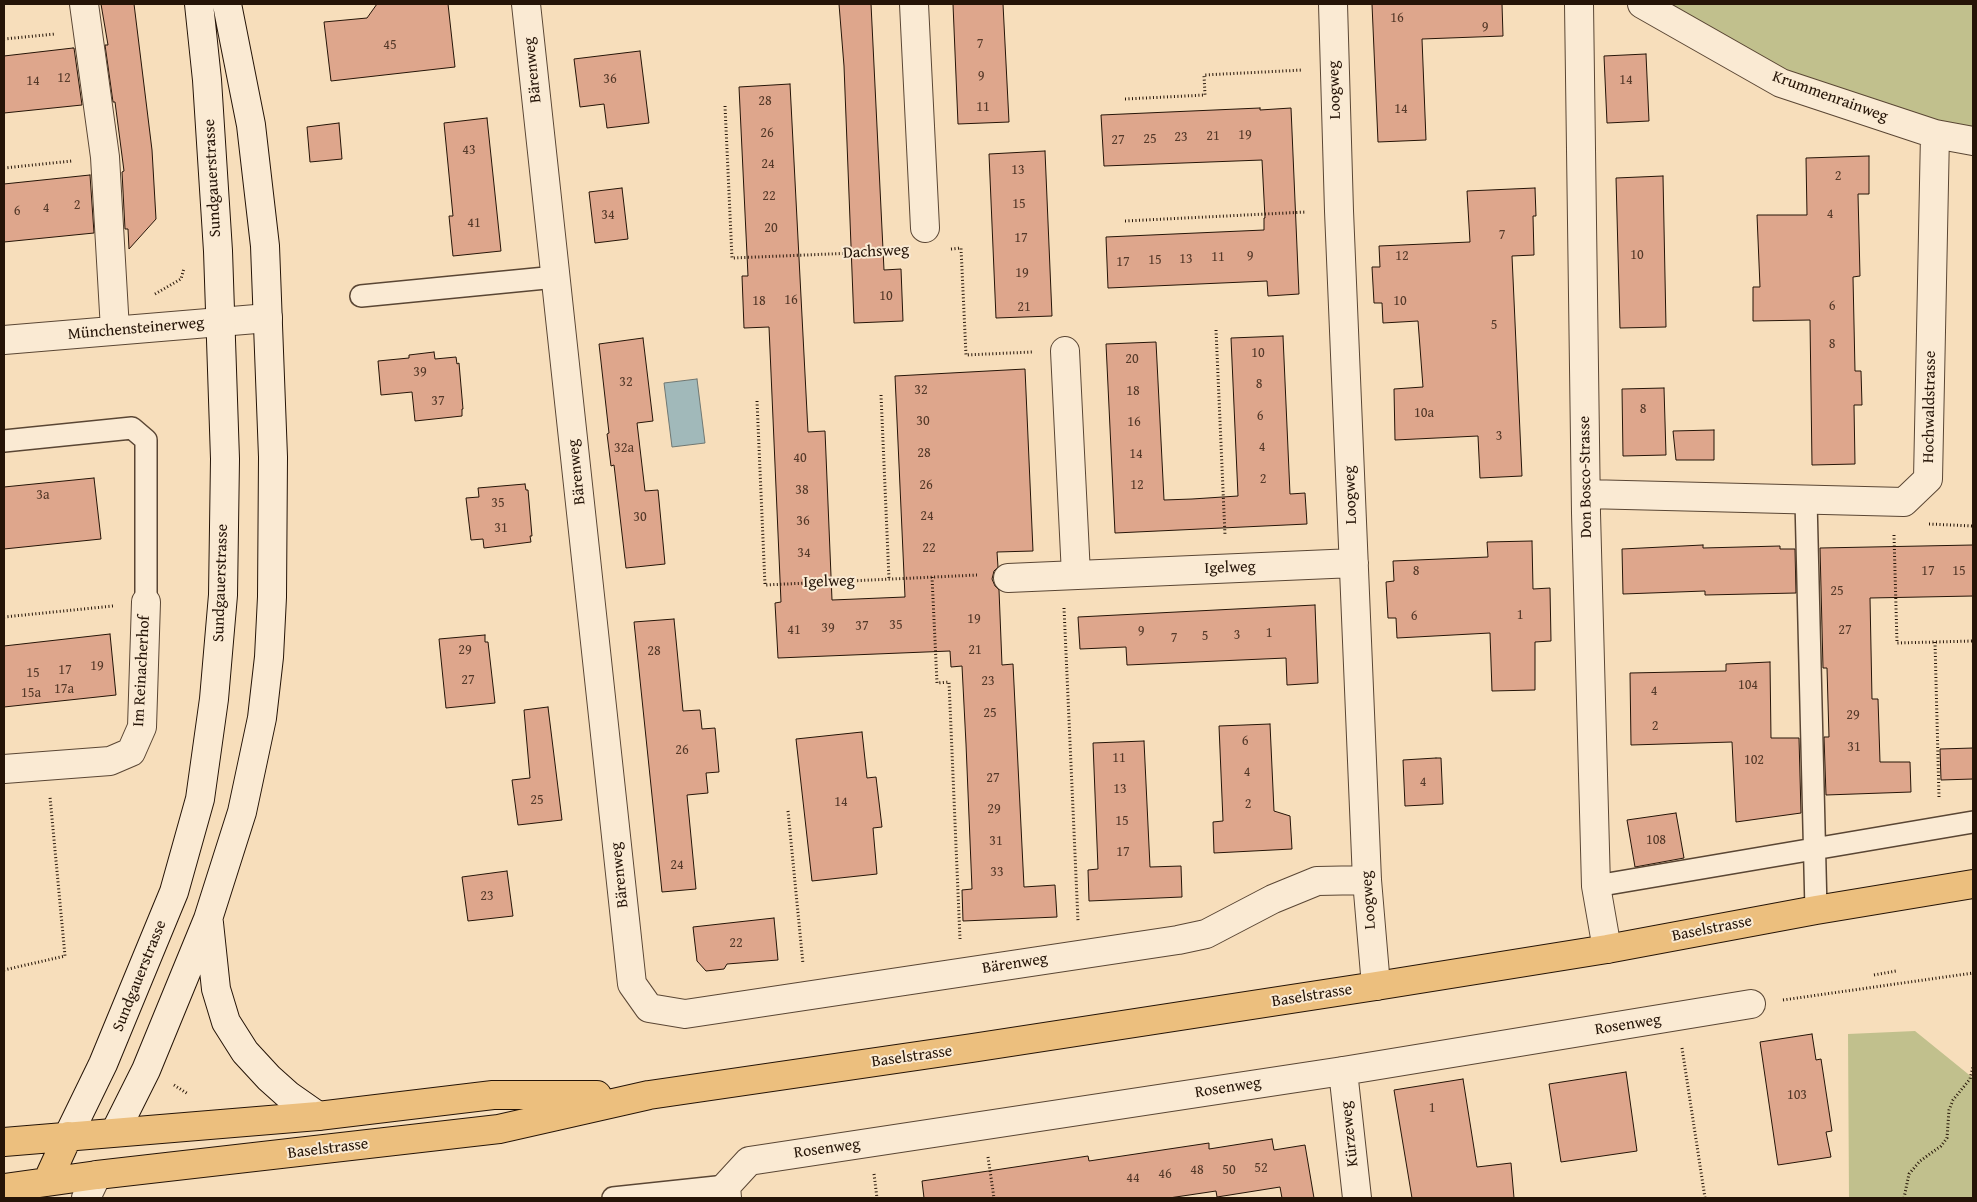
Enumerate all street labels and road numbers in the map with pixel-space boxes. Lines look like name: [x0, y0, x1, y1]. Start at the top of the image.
street label: Bärenweg: [520, 36, 546, 104]
street label: Loogweg: [1324, 60, 1346, 120]
street label: Krummenrainweg: [1770, 67, 1890, 127]
street label: Sundgauerstrasse: [200, 118, 226, 238]
street label: Dachsweg: [843, 241, 909, 263]
street label: Münchensteinerweg: [67, 313, 205, 345]
street label: Hochwaldstrasse: [1919, 351, 1941, 463]
street label: Don Bosco-Strasse: [1575, 416, 1597, 538]
street label: Bärenweg: [564, 438, 590, 506]
street label: Loogweg: [1340, 465, 1362, 525]
street label: Sundgauerstrasse: [209, 523, 233, 643]
street label: Igelweg: [1204, 558, 1256, 578]
street label: Igelweg: [803, 572, 855, 592]
street label: Im Reinacherhof: [129, 615, 155, 727]
street label: Bärenweg: [607, 841, 633, 909]
street label: Loogweg: [1357, 870, 1381, 930]
street label: Baselstrasse: [1670, 912, 1754, 946]
street label: Sundgauerstrasse: [109, 917, 171, 1035]
street label: Bärenweg: [981, 949, 1049, 979]
street label: Baselstrasse: [1270, 980, 1354, 1012]
street label: Rosenweg: [1594, 1010, 1662, 1040]
street label: Baselstrasse: [870, 1042, 954, 1072]
street label: Rosenweg: [1194, 1073, 1262, 1103]
street label: Kürzeweg: [1337, 1100, 1363, 1168]
street label: Baselstrasse: [287, 1135, 369, 1163]
street label: Rosenweg: [793, 1135, 861, 1163]

